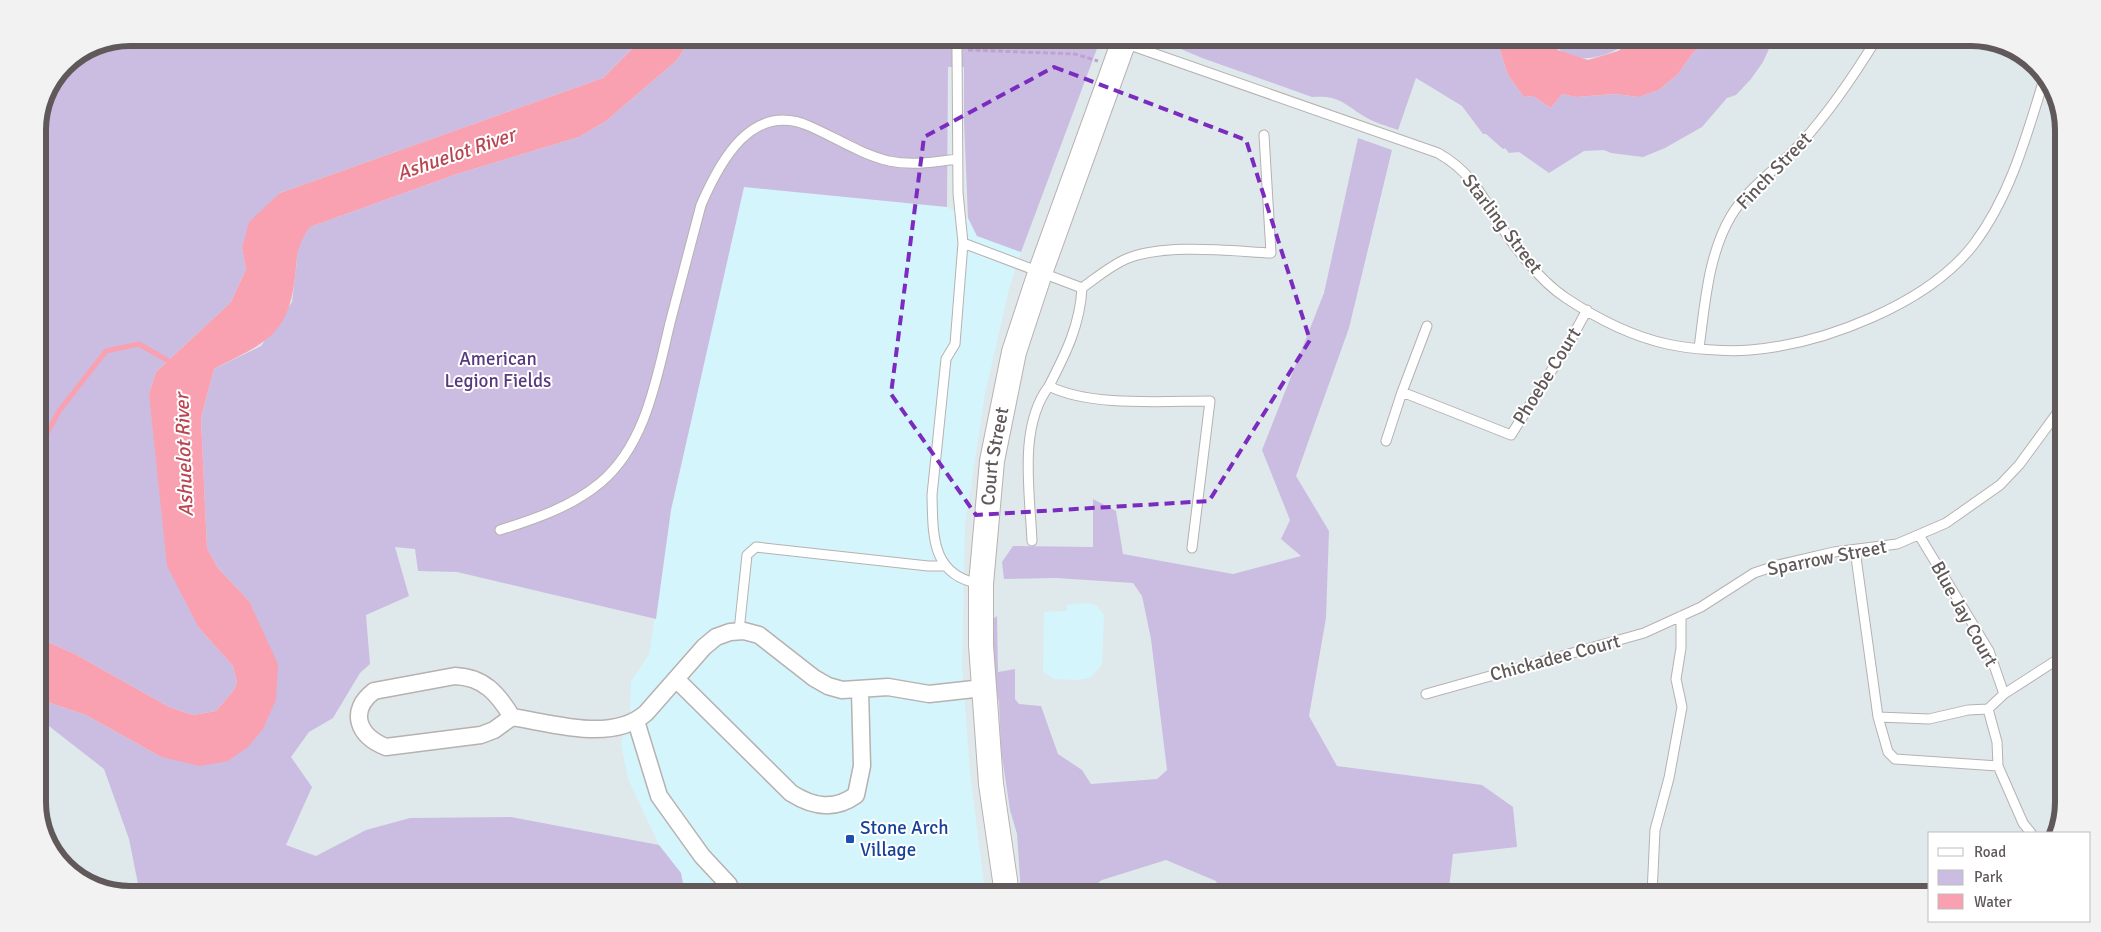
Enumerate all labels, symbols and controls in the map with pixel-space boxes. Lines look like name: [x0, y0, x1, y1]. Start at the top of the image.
water label: Ashuelot River: [394, 121, 521, 186]
street label: Finch Street: [1731, 127, 1817, 215]
street label: Starling Street: [1457, 169, 1547, 279]
street label: Phoebe Court: [1508, 323, 1586, 429]
park label: American Legion Fields: [445, 347, 551, 393]
water label: Ashuelot River: [169, 390, 199, 517]
street label: Court Street: [976, 405, 1015, 507]
street label: Sparrow Street: [1765, 535, 1889, 581]
street label: Blue Jay Court: [1925, 557, 2003, 671]
street label: Chickadee Court: [1487, 629, 1623, 687]
place label: Stone Arch Village: [860, 816, 949, 862]
legend: [1928, 832, 2091, 922]
marker: Stone Arch Village: [844, 833, 856, 845]
text: Road: [1974, 843, 2006, 861]
text: Park: [1974, 868, 2003, 886]
text: Water: [1974, 893, 2012, 911]

